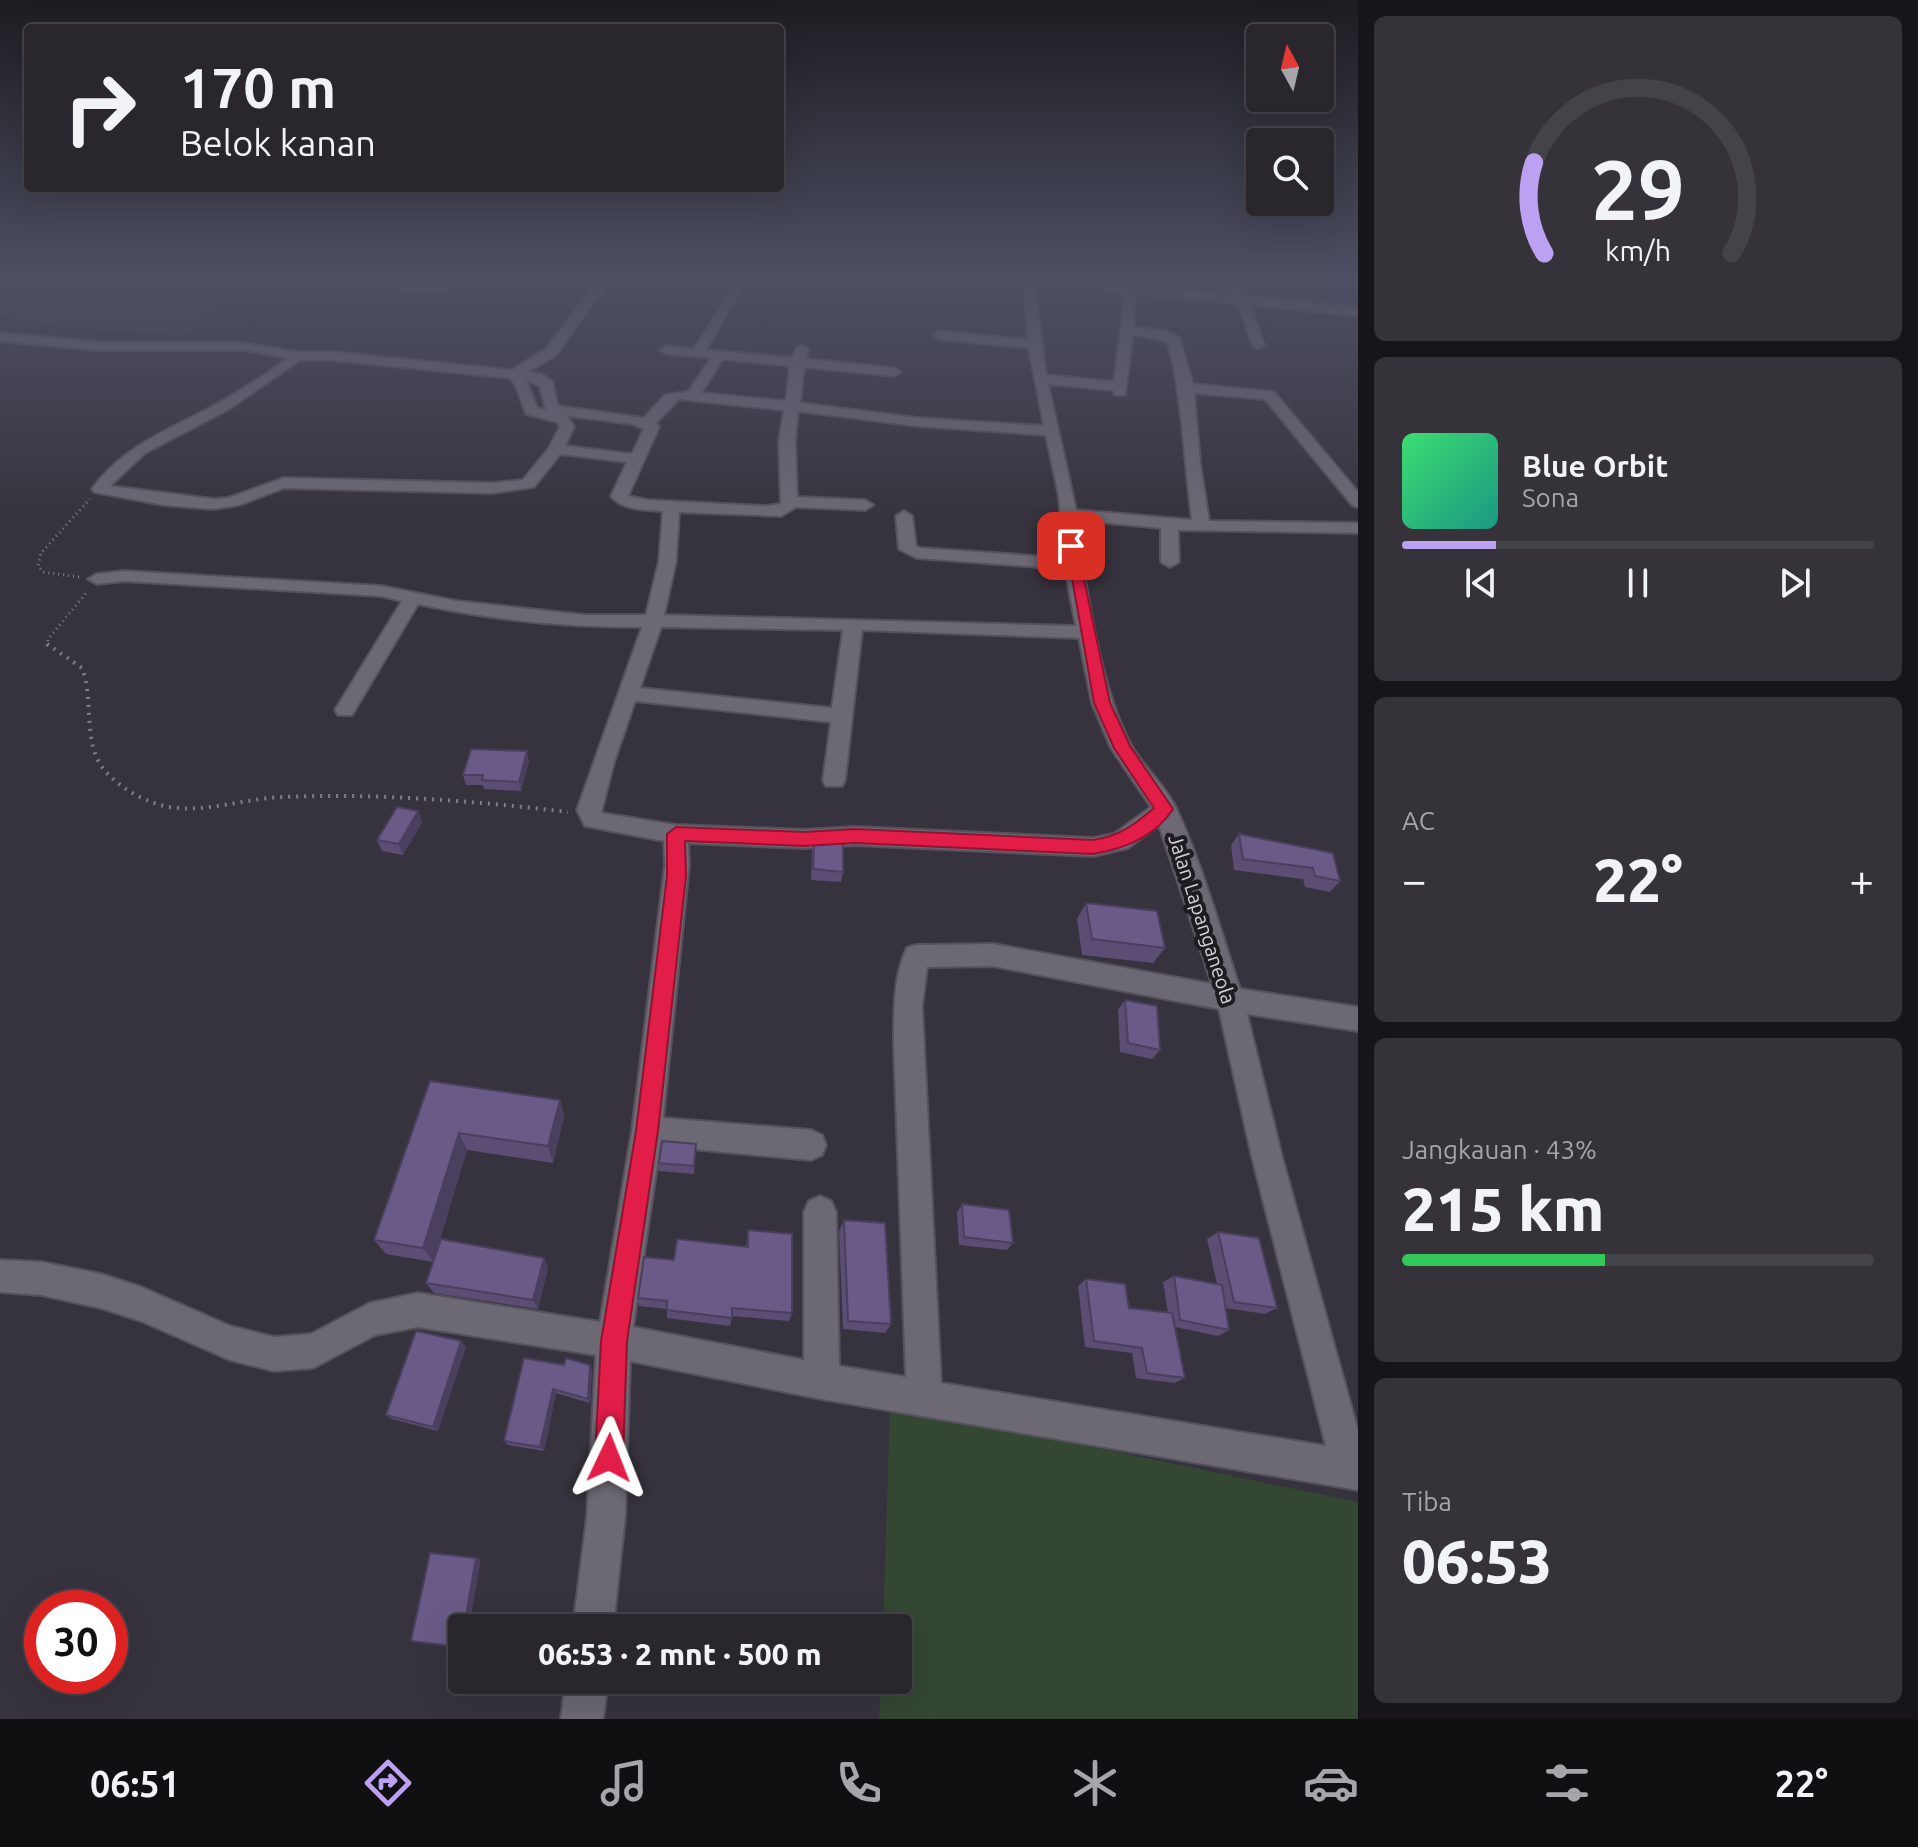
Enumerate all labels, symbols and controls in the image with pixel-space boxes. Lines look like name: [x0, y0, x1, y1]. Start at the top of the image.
north arrow: [1246, 24, 1334, 112]
map controls: [1246, 24, 1334, 216]
icon: right: [48, 56, 152, 160]
text: 170 m: [180, 56, 336, 119]
text: Belok kanan: [180, 122, 376, 163]
button: search: [1246, 128, 1334, 216]
text: 29: [1591, 142, 1685, 236]
text: km/h: [1605, 234, 1671, 266]
text: Blue Orbit: [1522, 449, 1668, 483]
text: Sona: [1522, 483, 1579, 512]
pin: [1037, 512, 1105, 580]
icon: arrive: [1049, 524, 1093, 568]
icon: previous: [1459, 561, 1503, 605]
icon: pause: [1616, 561, 1660, 605]
icon: next: [1773, 561, 1817, 605]
text: AC: [1402, 806, 1435, 835]
street label: Jalan Lapanganeola: [1164, 831, 1241, 1007]
text: 22°: [1593, 846, 1683, 913]
text: −: [1402, 855, 1427, 904]
text: +: [1849, 855, 1874, 904]
text: Jangkauan · 43%: [1402, 1135, 1597, 1164]
text: 215 km: [1402, 1175, 1604, 1242]
position arrow: [567, 1416, 651, 1500]
text: Tiba: [1402, 1487, 1452, 1516]
text: 06:53: [1402, 1527, 1552, 1594]
speed limit sign: 30: [24, 1590, 128, 1694]
text: 06:53 · 2 mnt · 500 m: [538, 1637, 822, 1671]
icon: directions: [360, 1755, 416, 1811]
icon: music: [596, 1755, 652, 1811]
icon: phone: [831, 1755, 887, 1811]
icon: climate: [1067, 1755, 1123, 1811]
icon: car: [1303, 1755, 1359, 1811]
icon: filters: [1539, 1755, 1595, 1811]
text: 06:51: [90, 1763, 180, 1804]
text: 22°: [1775, 1763, 1828, 1804]

